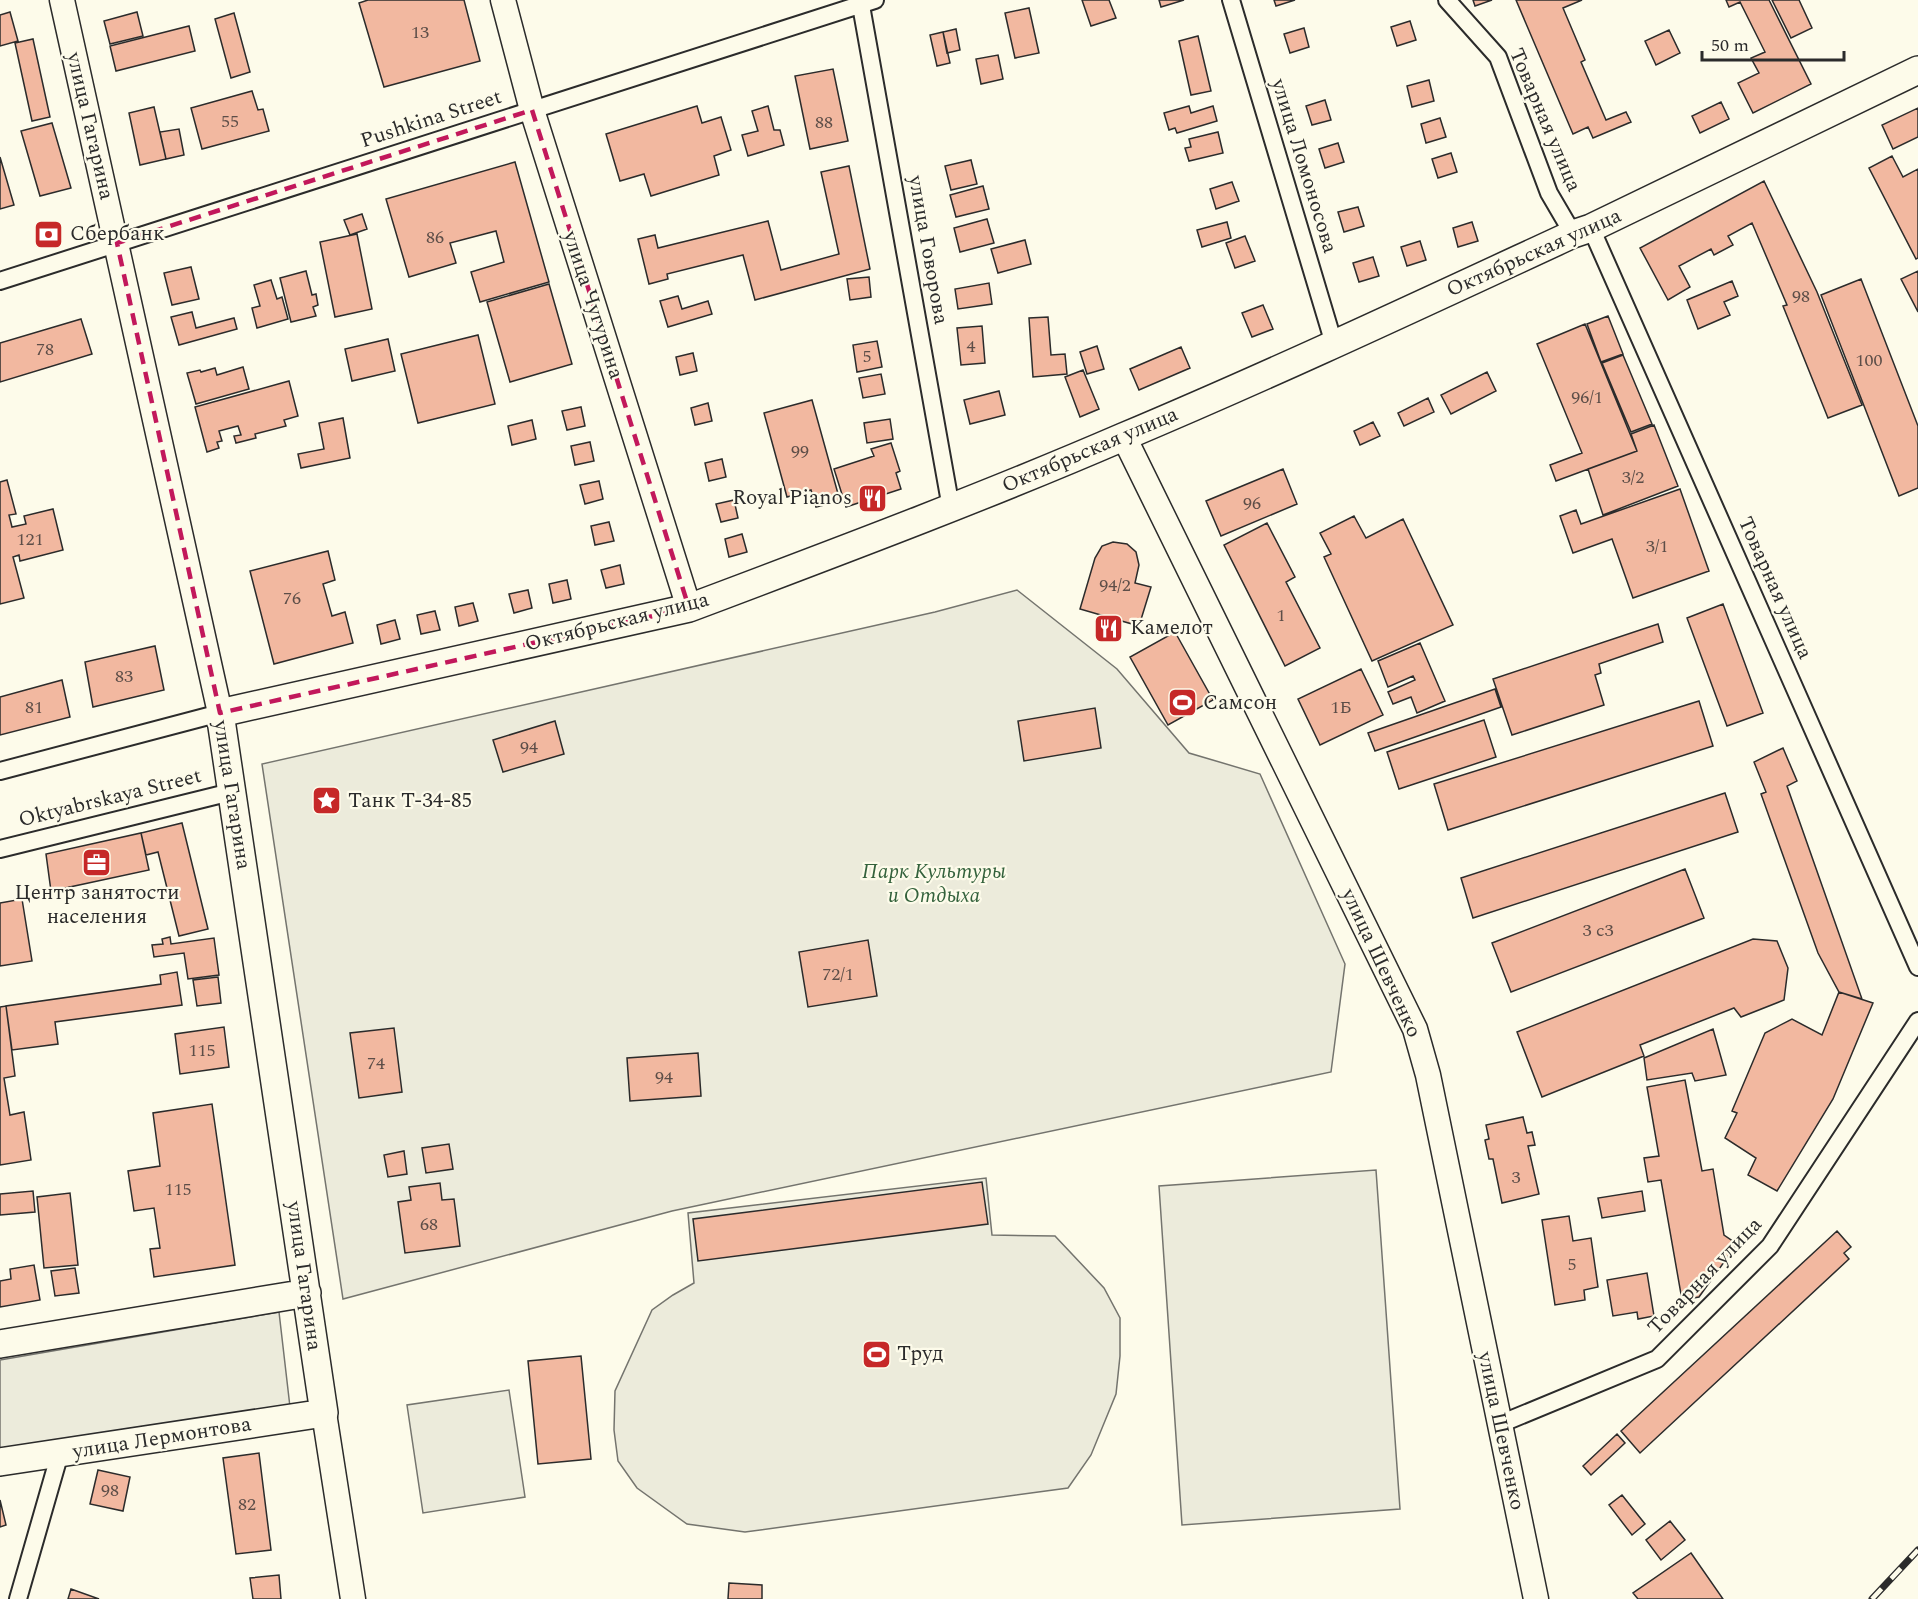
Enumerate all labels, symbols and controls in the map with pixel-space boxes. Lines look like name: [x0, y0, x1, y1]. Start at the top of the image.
house number: 13: [411, 19, 429, 46]
scale bar: [1702, 24, 1844, 62]
text: 50 m: [1711, 32, 1749, 59]
street label: Товарная улица: [1500, 43, 1590, 197]
street label: улица Гагарина: [57, 48, 123, 204]
street label: улица Ломоносова: [1262, 74, 1346, 258]
street label: Pushkina Street: [356, 81, 506, 157]
house number: 55: [221, 108, 239, 135]
house number: 88: [815, 109, 833, 136]
street label: улица Говорова: [899, 172, 957, 328]
street label: Октябрьская улица: [1441, 200, 1627, 306]
bank icon: Сбербанк: [33, 218, 65, 250]
place label: Сбербанк: [70, 218, 165, 250]
house number: 86: [426, 224, 444, 251]
street label: улица Чугурина: [554, 226, 632, 384]
house number: 98: [1792, 283, 1810, 310]
house number: 4: [967, 333, 976, 360]
house number: 78: [36, 336, 54, 363]
house number: 5: [863, 343, 872, 370]
house number: 100: [1856, 347, 1883, 374]
house number: 96/1: [1571, 384, 1603, 411]
street label: Октябрьская улица: [997, 398, 1184, 502]
house number: 99: [791, 438, 809, 465]
house number: 3/2: [1622, 464, 1644, 491]
place label: Royal Pianos: [732, 482, 852, 514]
restaurant icon: Royal Pianos: [857, 482, 889, 514]
house number: 96: [1243, 490, 1261, 517]
street label: Товарная улица: [1729, 511, 1821, 665]
house number: 121: [17, 526, 44, 553]
house number: 3/1: [1646, 533, 1668, 560]
house number: 94/2: [1099, 572, 1131, 599]
street label: Октябрьская улица: [522, 583, 713, 660]
house number: 76: [283, 585, 301, 612]
house number: 1: [1277, 602, 1286, 629]
restaurant icon: Камелот: [1093, 612, 1125, 644]
place label: Камелот: [1130, 612, 1213, 644]
house number: 83: [115, 663, 133, 690]
sports icon: Самсон: [1166, 687, 1198, 719]
place label: Самсон: [1203, 687, 1277, 719]
house number: 81: [25, 694, 43, 721]
house number: 1Б: [1330, 694, 1352, 721]
street label: улица Гагарина: [204, 717, 260, 873]
house number: 94: [520, 734, 538, 761]
street label: Oktyabrskaya Street: [15, 760, 205, 836]
place icon: Танк Т-34-85: [311, 785, 343, 817]
place label: Танк Т-34-85: [348, 785, 472, 817]
office icon: Центр занятости населения: [81, 846, 113, 878]
park label: Парк Культуры и Отдыха: [862, 856, 1006, 912]
place label: Центр занятости населения: [14, 877, 180, 933]
street label: улица Шевченко: [1332, 882, 1430, 1043]
house number: 3 с3: [1582, 917, 1614, 944]
house number: 72/1: [822, 961, 854, 988]
house number: 115: [189, 1037, 216, 1064]
house number: 74: [367, 1050, 385, 1077]
house number: 94: [655, 1064, 673, 1091]
house number: 3: [1512, 1164, 1521, 1191]
house number: 115: [165, 1176, 192, 1203]
street label: улица Гагарина: [278, 1198, 330, 1354]
street label: Товарная улица: [1640, 1209, 1770, 1342]
house number: 68: [420, 1211, 438, 1238]
house number: 5: [1568, 1251, 1577, 1278]
sports icon: Труд: [860, 1338, 892, 1370]
place label: Труд: [897, 1338, 944, 1370]
street label: улица Шевченко: [1468, 1348, 1533, 1513]
street label: улица Лермонтова: [69, 1408, 254, 1468]
house number: 98: [101, 1477, 119, 1504]
house number: 82: [238, 1491, 256, 1518]

